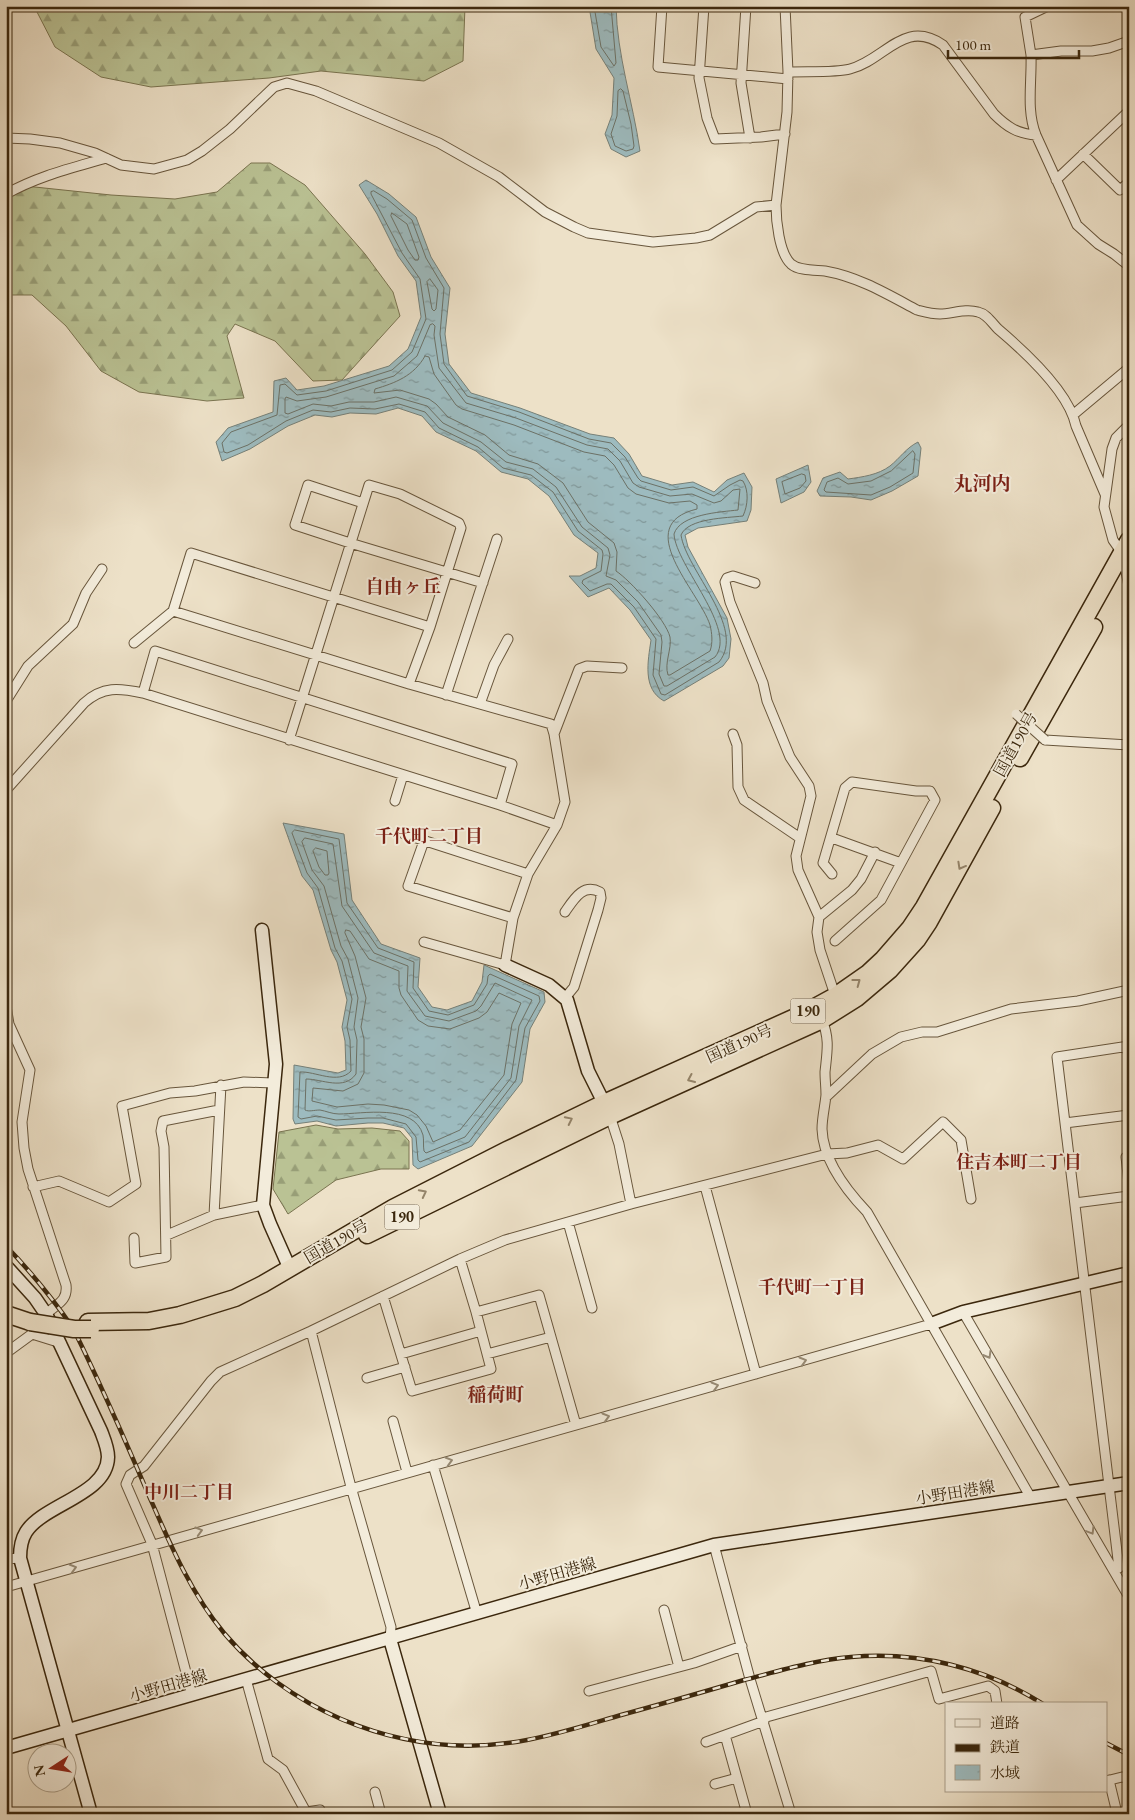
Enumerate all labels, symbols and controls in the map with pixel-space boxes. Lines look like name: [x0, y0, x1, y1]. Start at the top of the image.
scale bar: [948, 28, 1079, 60]
text: 100 m: [955, 35, 992, 54]
district label: 丸河内: [953, 471, 1011, 496]
district label: 自由ヶ丘: [365, 574, 441, 599]
street label: 国道190号: [989, 708, 1042, 780]
district label: 千代町二丁目: [375, 824, 483, 847]
one-way arrow: [957, 861, 967, 870]
one-way arrow: [851, 978, 860, 987]
road number: 190: [790, 998, 826, 1024]
street label: 国道190号: [702, 1019, 776, 1067]
one-way arrow: [687, 1073, 696, 1084]
one-way arrow: [563, 1117, 572, 1127]
district label: 住吉本町二丁目: [956, 1150, 1082, 1173]
one-way arrow: [418, 1188, 427, 1199]
road number: 190: [384, 1204, 420, 1230]
street label: 国道190号: [300, 1215, 372, 1268]
district label: 千代町一丁目: [758, 1275, 866, 1298]
one-way arrow: [981, 1349, 991, 1358]
one-way arrow: [799, 1356, 807, 1366]
one-way arrow: [711, 1381, 719, 1391]
district label: 稲荷町: [467, 1382, 525, 1407]
one-way arrow: [601, 1412, 609, 1422]
one-way arrow: [444, 1456, 453, 1466]
street label: 小野田港線: [914, 1476, 996, 1509]
district label: 中川二丁目: [144, 1480, 234, 1503]
one-way arrow: [195, 1526, 204, 1537]
one-way arrow: [1084, 1526, 1094, 1535]
street label: 小野田港線: [516, 1552, 598, 1595]
one-way arrow: [68, 1563, 76, 1573]
street label: 小野田港線: [127, 1664, 209, 1707]
legend: [945, 1702, 1108, 1792]
text: 道路: [990, 1713, 1020, 1732]
text: 鉄道: [990, 1737, 1020, 1756]
north arrow: [28, 1742, 78, 1792]
text: N: [29, 1763, 49, 1778]
text: 水域: [990, 1763, 1020, 1782]

